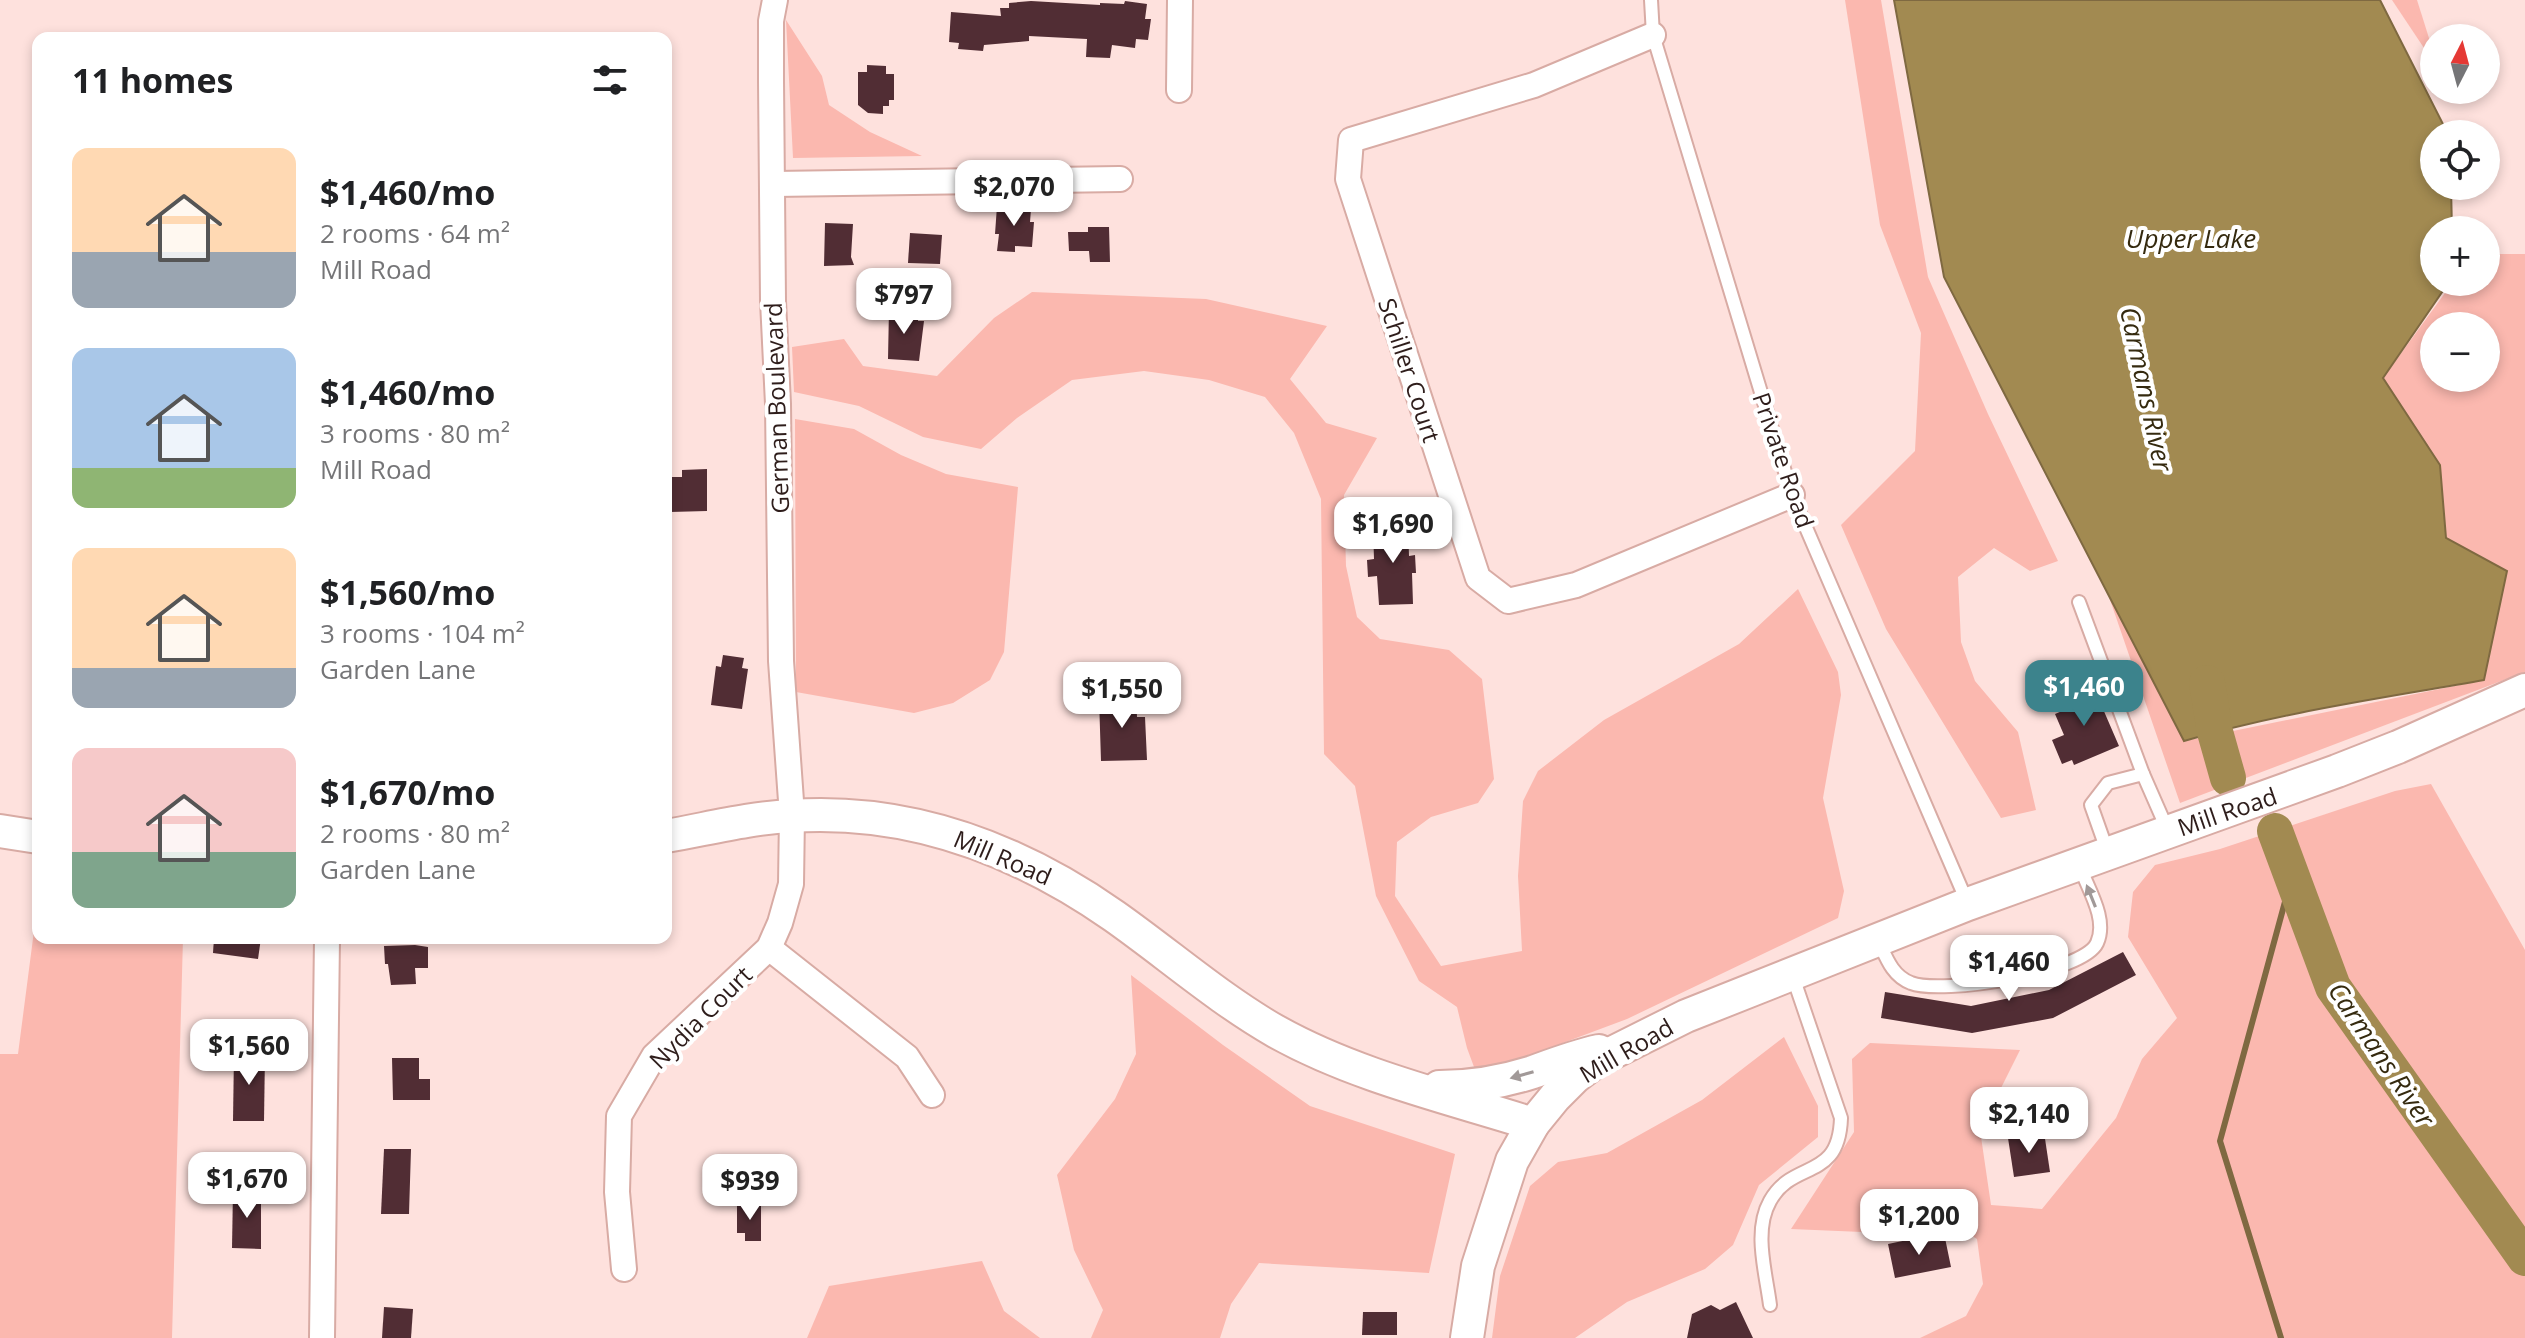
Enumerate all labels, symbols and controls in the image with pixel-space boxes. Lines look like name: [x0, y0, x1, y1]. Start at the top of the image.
north arrow: [2420, 24, 2500, 104]
map controls: [2420, 24, 2500, 392]
text: 11 homes: [72, 57, 233, 103]
icon: filters: [588, 58, 632, 102]
button: locate: [2420, 120, 2500, 200]
pin: $2,070: [949, 160, 1079, 228]
text: $2,070: [973, 168, 1055, 204]
text: $1,460/mo: [320, 169, 495, 215]
icon: home: [136, 180, 232, 276]
text: 2 rooms · 64 m²: [320, 215, 510, 251]
button: +: [2420, 216, 2500, 296]
water label: Upper Lake: [2126, 220, 2256, 256]
text: Mill Road: [320, 251, 432, 287]
pin: $797: [857, 268, 951, 336]
text: $797: [874, 276, 934, 312]
street label: Schiller Court: [1371, 294, 1449, 446]
street label: German Boulevard: [756, 302, 796, 514]
water label: Carmans River: [2112, 303, 2182, 476]
button: −: [2420, 312, 2500, 392]
text: $1,460/mo: [320, 369, 495, 415]
icon: home: [136, 380, 232, 476]
street label: Private Road: [1745, 388, 1823, 532]
text: 3 rooms · 80 m²: [320, 415, 510, 451]
text: Mill Road: [320, 451, 432, 487]
pin: $1,690: [1328, 497, 1458, 565]
text: $1,690: [1352, 505, 1434, 541]
text: $1,560/mo: [320, 569, 495, 615]
icon: home: [136, 580, 232, 676]
text: 3 rooms · 104 m²: [320, 615, 525, 651]
text: Garden Lane: [320, 651, 476, 687]
pin: $1,460: [2019, 660, 2149, 728]
pin: $1,550: [1057, 662, 1187, 730]
text: $1,460: [2043, 668, 2125, 704]
text: $1,550: [1081, 670, 1163, 706]
text: $1,670/mo: [320, 769, 495, 815]
street label: Mill Road: [2173, 779, 2281, 843]
icon: home: [136, 780, 232, 876]
text: 2 rooms · 80 m²: [320, 815, 510, 851]
street label: Mill Road: [949, 822, 1057, 892]
text: Garden Lane: [320, 851, 476, 887]
one-way arrow: [2084, 884, 2097, 908]
pin: $1,460: [1944, 935, 2074, 1003]
text: $1,460: [1968, 943, 2050, 979]
street label: Nydia Court: [641, 958, 759, 1076]
water label: Carmans River: [2320, 975, 2445, 1135]
street label: Mill Road: [1573, 1010, 1679, 1090]
pin: $1,560: [184, 1019, 314, 1087]
text: $1,560: [208, 1027, 290, 1063]
one-way arrow: [1509, 1069, 1533, 1082]
pin: $2,140: [1964, 1087, 2094, 1155]
text: $2,140: [1988, 1095, 2070, 1131]
pin: $1,670: [182, 1152, 312, 1220]
pin: $939: [703, 1154, 797, 1222]
text: $1,670: [206, 1160, 288, 1196]
text: $939: [720, 1162, 780, 1198]
pin: $1,200: [1854, 1189, 1984, 1257]
text: $1,200: [1878, 1197, 1960, 1233]

